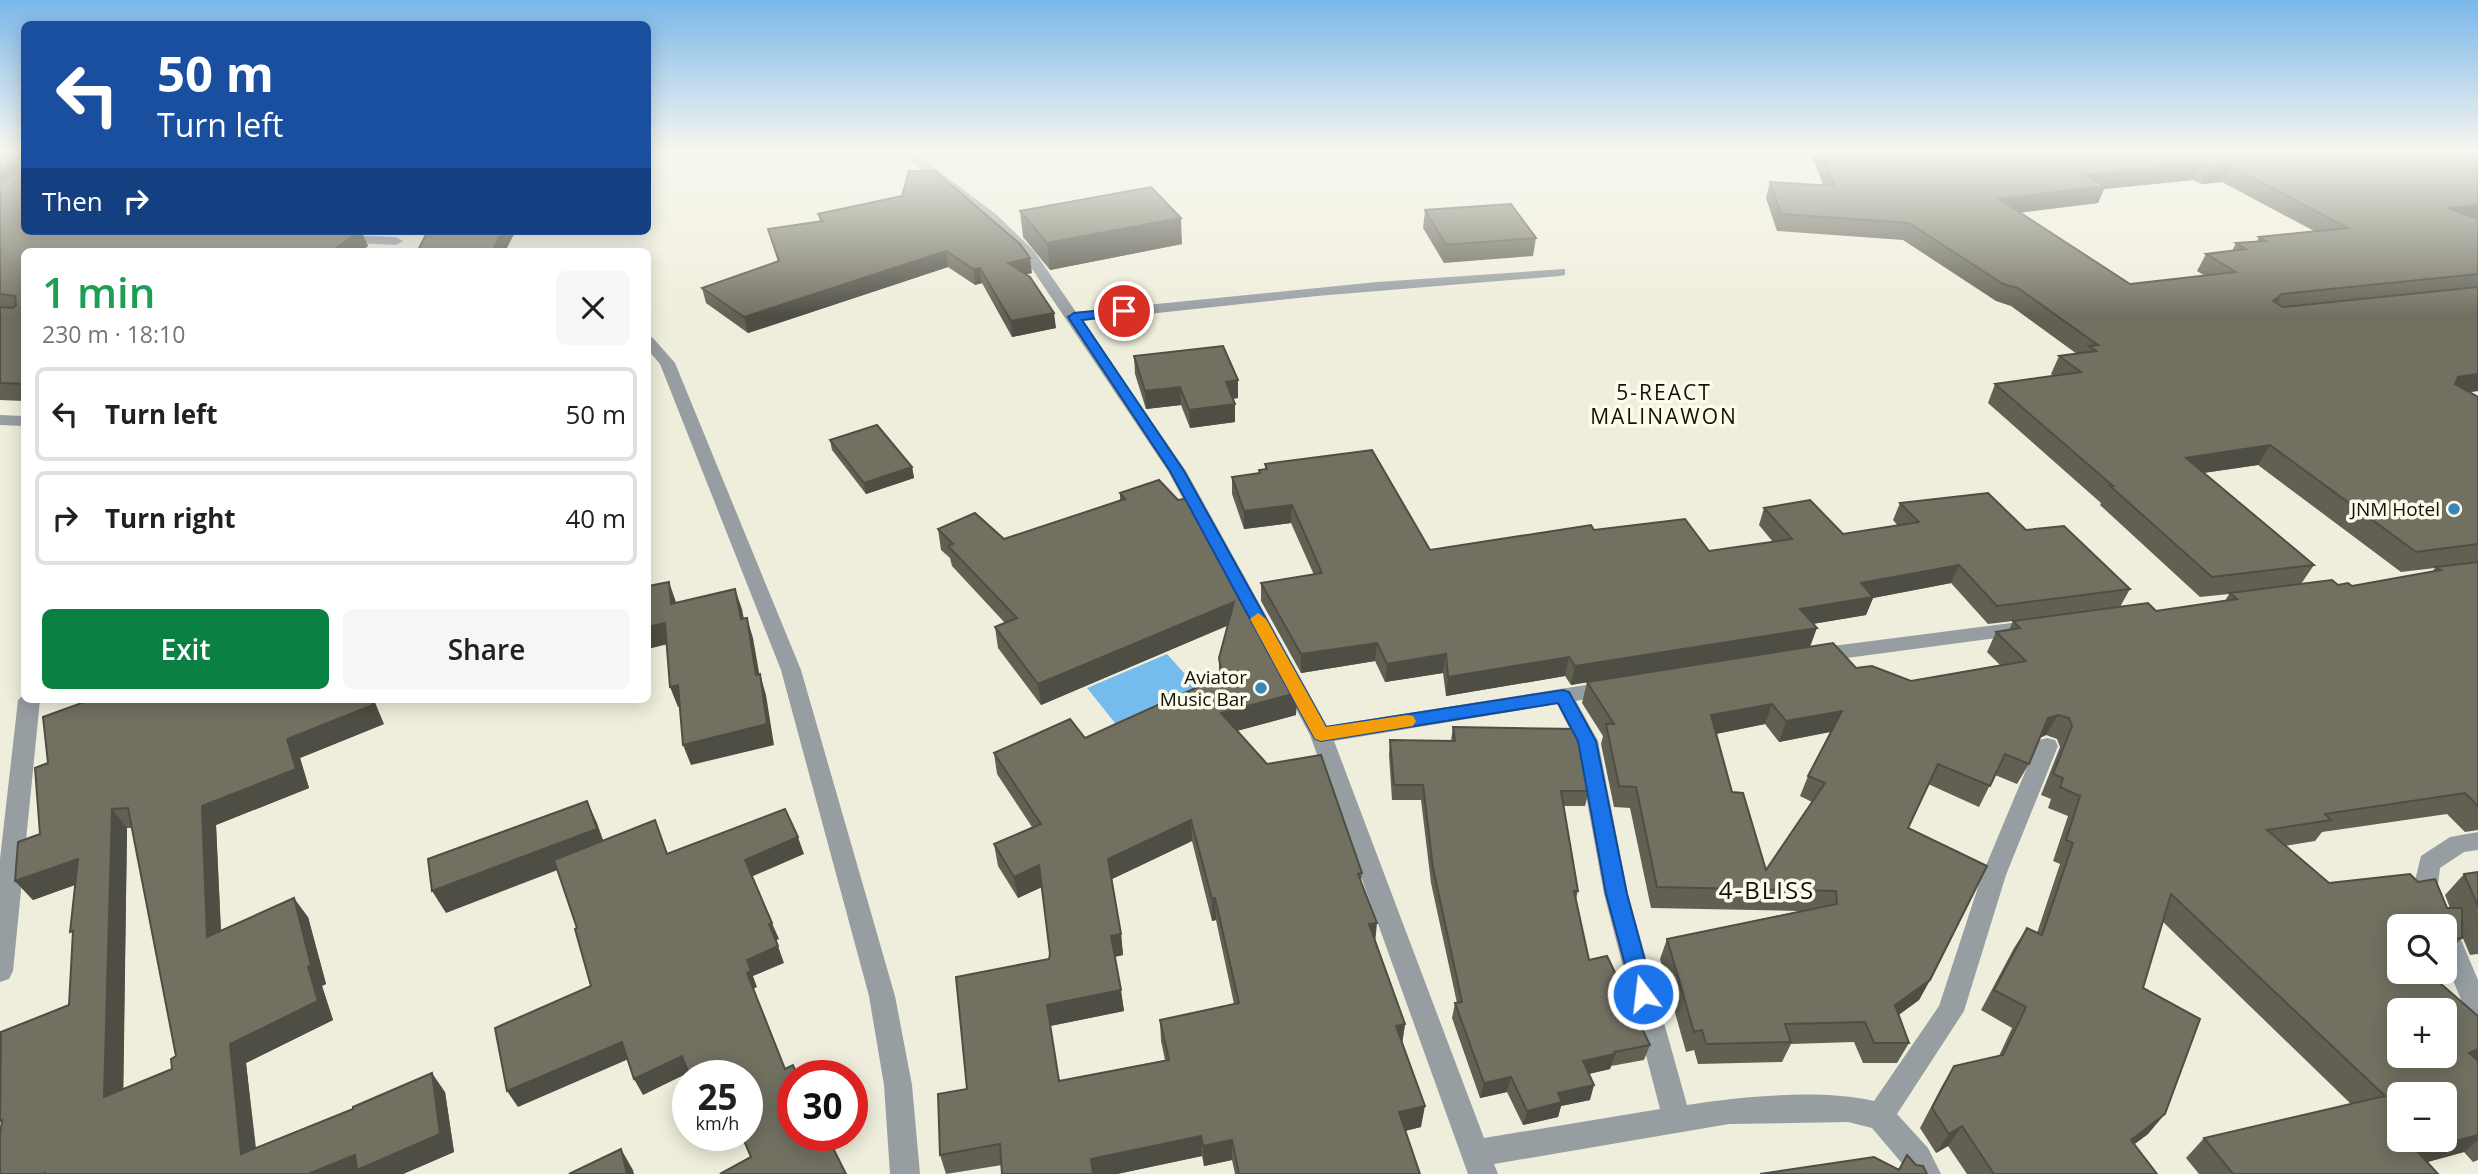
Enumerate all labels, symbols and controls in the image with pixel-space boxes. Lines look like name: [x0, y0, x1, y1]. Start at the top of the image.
text: 50 m: [157, 40, 274, 106]
icon: left: [42, 49, 133, 140]
text: Turn left: [157, 103, 283, 146]
icon: right: [117, 182, 155, 220]
text: Then: [42, 183, 103, 219]
text: 1 min: [42, 263, 155, 320]
button: close: [556, 271, 630, 345]
pin: [1094, 281, 1154, 341]
icon: arrive: [1105, 292, 1143, 330]
text: 230 m · 18:10: [42, 318, 185, 350]
district label: 5-REACT MALINAWON: [1590, 378, 1738, 430]
icon: left: [46, 395, 84, 433]
text: Turn left: [105, 396, 217, 432]
text: 50 m: [565, 396, 626, 432]
place label: JNM Hotel: [2349, 496, 2440, 522]
icon: right: [46, 499, 84, 537]
text: Turn right: [105, 500, 236, 536]
text: 40 m: [565, 500, 626, 536]
marker: JNM Hotel: [2446, 501, 2462, 517]
button: Exit: [42, 609, 329, 689]
button: Share: [343, 609, 630, 689]
place label: Aviator Music Bar: [1160, 664, 1247, 712]
marker: Aviator Music Bar: [1253, 680, 1269, 696]
district label: 4-BLISS: [1719, 873, 1815, 906]
map controls: [2387, 914, 2457, 1152]
button: search: [2387, 914, 2457, 984]
position arrow: [1606, 957, 1680, 1031]
button: +: [2387, 998, 2457, 1068]
speed limit sign: 30: [777, 1060, 868, 1151]
text: 25: [697, 1073, 738, 1120]
button: −: [2387, 1082, 2457, 1152]
text: km/h: [696, 1111, 739, 1135]

